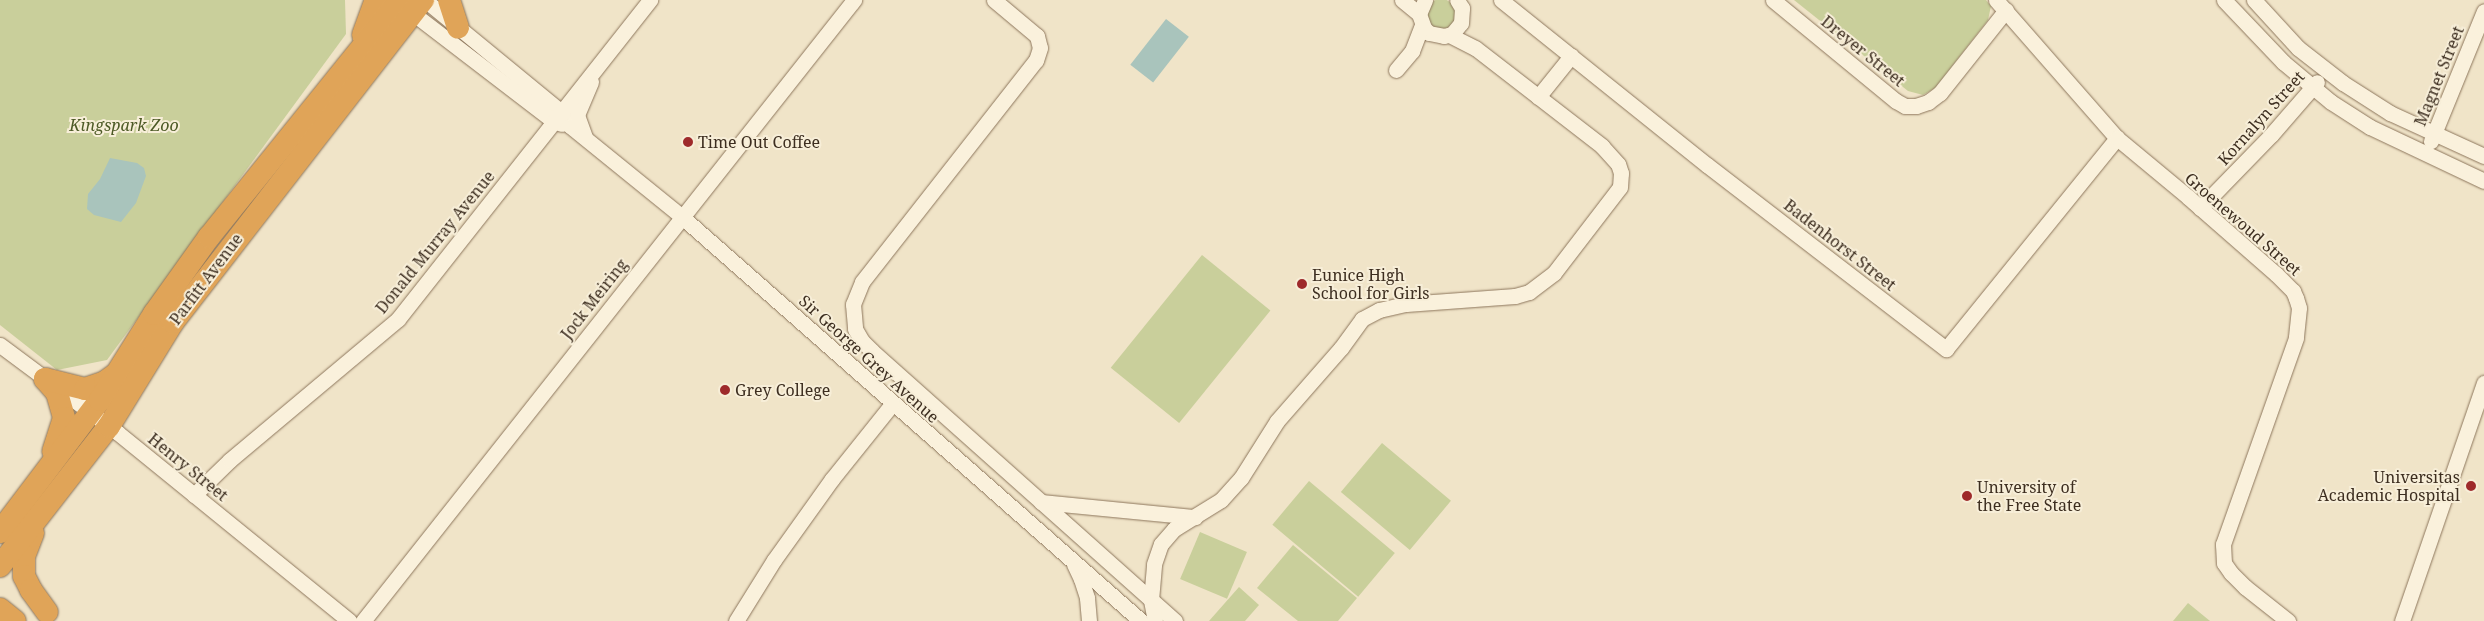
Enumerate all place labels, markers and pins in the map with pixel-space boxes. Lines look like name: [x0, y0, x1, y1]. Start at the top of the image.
place label: Time Out Coffee: [698, 132, 820, 152]
marker: Time Out Coffee: [682, 136, 694, 148]
place label: Eunice High School for Girls: [1312, 265, 1429, 303]
marker: Eunice High School for Girls: [1296, 278, 1308, 290]
place label: Grey College: [735, 380, 830, 400]
marker: Grey College: [719, 384, 731, 396]
place label: Universitas Academic Hospital: [2318, 467, 2460, 505]
place label: University of the Free State: [1977, 477, 2081, 515]
marker: Universitas Academic Hospital: [2464, 479, 2478, 493]
marker: University of the Free State: [1961, 490, 1973, 502]

